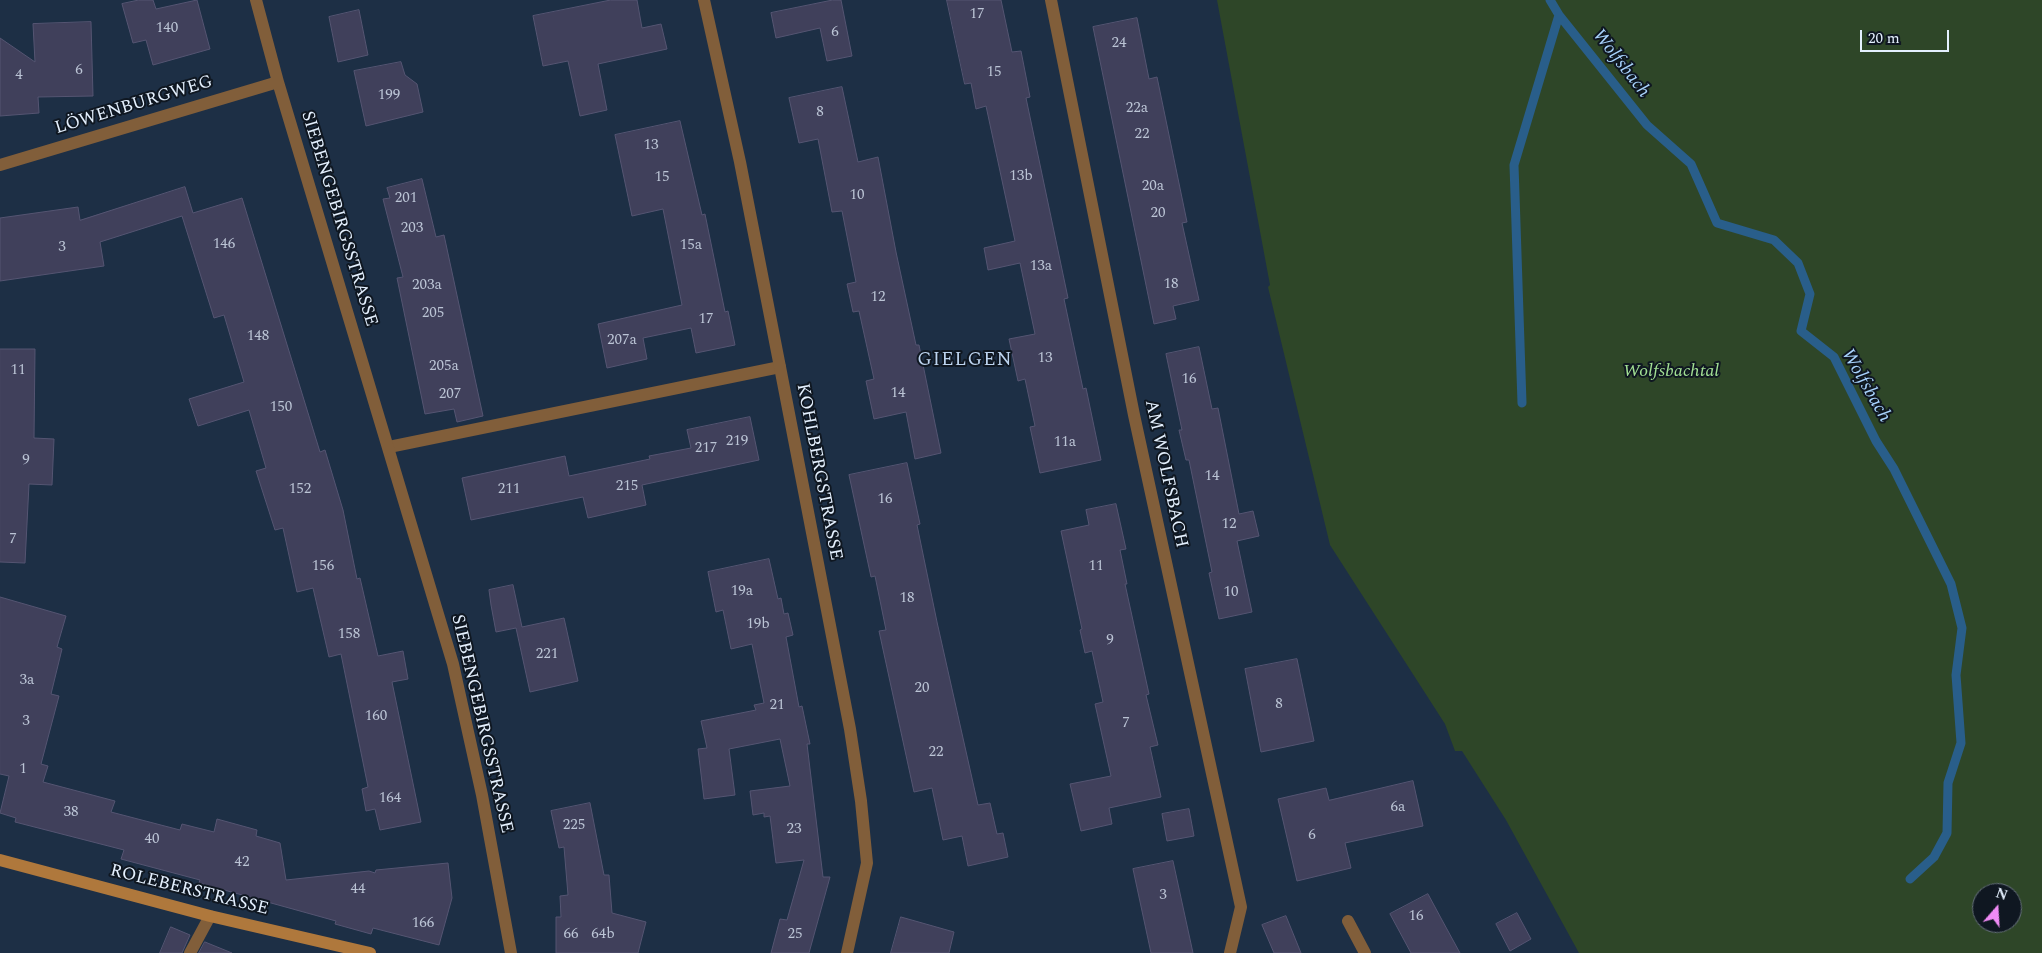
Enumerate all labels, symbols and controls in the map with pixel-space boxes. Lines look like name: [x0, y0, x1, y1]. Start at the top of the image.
house number: 17: [970, 6, 984, 24]
house number: 140: [156, 20, 178, 38]
scale bar: [1862, 20, 1951, 52]
house number: 6: [831, 24, 839, 42]
water label: Wolfsbach: [1586, 25, 1654, 103]
text: 20 m: [1868, 27, 1900, 50]
house number: 24: [1112, 35, 1126, 53]
house number: 6: [75, 62, 83, 80]
house number: 15: [987, 64, 1001, 82]
house number: 4: [15, 67, 23, 85]
street label: LÖWENBURGWEG: [52, 72, 216, 140]
house number: 199: [378, 87, 400, 105]
house number: 22a: [1126, 100, 1148, 118]
house number: 8: [816, 104, 824, 122]
street label: SIEBENGEBIRGSSTRASSE: [295, 109, 381, 329]
house number: 22: [1135, 126, 1149, 144]
house number: 13: [644, 137, 658, 155]
house number: 13b: [1009, 168, 1033, 186]
house number: 15: [655, 169, 669, 187]
house number: 20a: [1142, 178, 1164, 196]
house number: 10: [850, 187, 864, 205]
house number: 201: [395, 190, 417, 208]
house number: 20: [1151, 205, 1165, 223]
house number: 203: [401, 220, 423, 238]
house number: 146: [213, 236, 235, 254]
house number: 15a: [680, 237, 702, 255]
house number: 3: [58, 239, 66, 257]
house number: 13a: [1030, 258, 1052, 276]
house number: 18: [1164, 276, 1178, 294]
house number: 203a: [412, 277, 442, 295]
house number: 12: [871, 289, 885, 307]
house number: 205: [422, 305, 444, 323]
house number: 17: [699, 311, 713, 329]
house number: 148: [247, 328, 269, 346]
house number: 207a: [607, 332, 637, 350]
water label: Wolfsbach: [1835, 345, 1895, 427]
district label: GIELGEN: [916, 350, 1014, 372]
house number: 13: [1038, 350, 1052, 368]
house number: 205a: [429, 358, 459, 376]
park label: Wolfsbachtal: [1623, 361, 1719, 383]
house number: 11: [11, 362, 25, 380]
house number: 16: [1182, 371, 1196, 389]
street label: KOHLBERGSTRASSE: [790, 382, 846, 562]
house number: 14: [891, 385, 905, 403]
house number: 207: [439, 386, 461, 404]
street label: AM WOLFSBACH: [1139, 398, 1191, 550]
house number: 150: [270, 399, 292, 417]
house number: 219: [726, 433, 748, 451]
house number: 11a: [1054, 434, 1076, 452]
house number: 217: [695, 440, 717, 458]
house number: 9: [22, 452, 30, 470]
house number: 14: [1205, 468, 1219, 486]
house number: 215: [616, 478, 638, 496]
house number: 152: [289, 481, 311, 499]
house number: 211: [498, 481, 520, 499]
house number: 16: [878, 491, 892, 509]
house number: 12: [1222, 516, 1236, 534]
house number: 7: [9, 531, 17, 549]
house number: 156: [312, 558, 334, 576]
house number: 11: [1089, 558, 1103, 576]
house number: 19a: [731, 583, 753, 601]
house number: 10: [1224, 584, 1238, 602]
house number: 18: [900, 590, 914, 608]
street label: SIEBENGEBIRGSSTRASSE: [445, 612, 517, 836]
house number: 19b: [746, 616, 770, 634]
house number: 158: [338, 626, 360, 644]
house number: 9: [1106, 632, 1114, 650]
house number: 221: [536, 646, 558, 664]
house number: 3a: [20, 672, 34, 690]
house number: 20: [915, 680, 929, 698]
house number: 8: [1275, 696, 1283, 714]
house number: 21: [770, 697, 784, 715]
house number: 160: [365, 708, 387, 726]
house number: 3: [22, 713, 30, 731]
house number: 7: [1122, 715, 1130, 733]
house number: 22: [929, 744, 943, 762]
house number: 1: [19, 761, 27, 779]
house number: 164: [379, 790, 401, 808]
house number: 6a: [1391, 799, 1405, 817]
house number: 38: [64, 804, 78, 822]
house number: 225: [563, 817, 585, 835]
house number: 23: [787, 821, 801, 839]
house number: 6: [1308, 827, 1316, 845]
house number: 40: [145, 831, 159, 849]
house number: 42: [235, 854, 249, 872]
street label: ROLEBERSTRASSE: [107, 861, 271, 921]
house number: 44: [351, 881, 365, 899]
north arrow: [1972, 883, 2022, 933]
text: N: [1993, 883, 2011, 906]
house number: 3: [1159, 887, 1167, 905]
house number: 16: [1409, 908, 1423, 926]
house number: 166: [412, 915, 434, 933]
house number: 66: [564, 926, 578, 944]
house number: 64b: [591, 926, 615, 944]
house number: 25: [788, 926, 802, 944]

